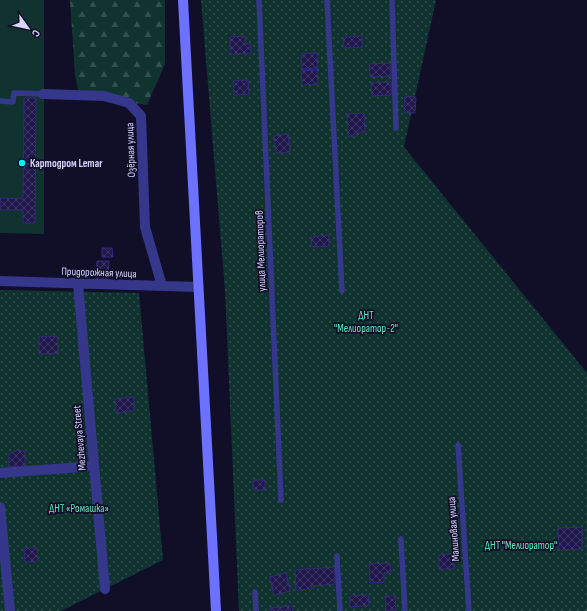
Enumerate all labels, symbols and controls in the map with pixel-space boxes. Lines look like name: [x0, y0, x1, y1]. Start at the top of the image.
north arrow: [8, 8, 48, 48]
text: С: [29, 27, 43, 39]
street label: Озёрная улица: [123, 122, 138, 178]
place label: Картодром Lemar: [30, 157, 103, 170]
marker: Картодром Lemar: [17, 158, 27, 168]
street label: улица Мелиораторов: [253, 210, 268, 292]
street label: Придорожная улица: [61, 265, 137, 280]
park label: ДНТ "Мелиоратор-2": [334, 309, 398, 335]
street label: Mezhevaya Street: [70, 404, 89, 471]
street label: Малиновая улица: [445, 496, 462, 562]
park label: ДНТ «Ромашка»: [49, 502, 109, 515]
park label: ДНТ "Мелиоратор": [485, 539, 557, 552]

